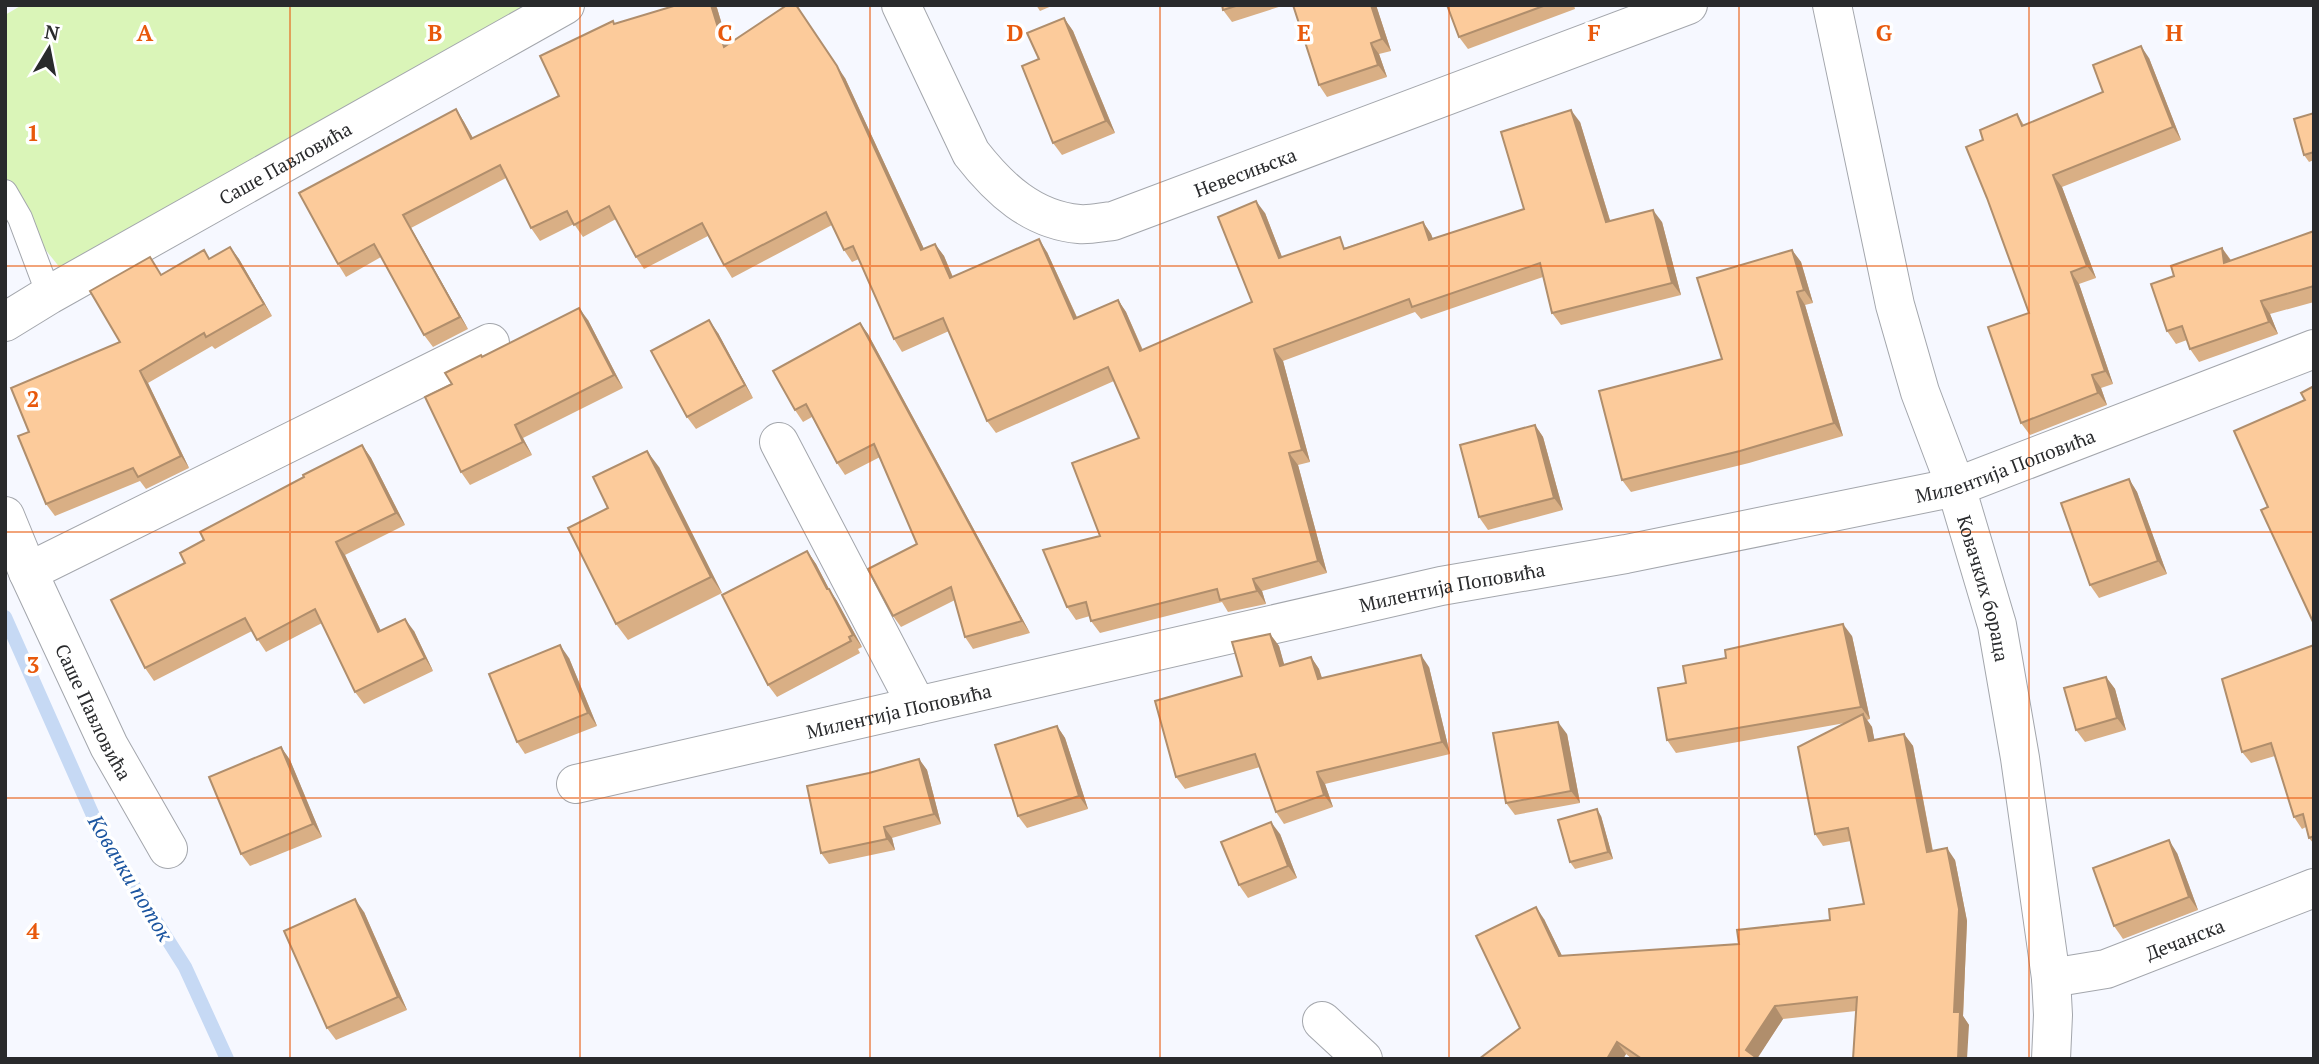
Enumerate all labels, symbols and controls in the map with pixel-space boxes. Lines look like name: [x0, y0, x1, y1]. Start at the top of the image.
north arrow: [14, 14, 84, 84]
text: A: [137, 17, 154, 48]
text: B: [428, 17, 443, 48]
text: C: [718, 17, 733, 48]
text: D: [1007, 17, 1024, 48]
text: E: [1297, 17, 1311, 48]
text: F: [1587, 17, 1601, 48]
text: G: [1876, 17, 1893, 48]
text: H: [2165, 17, 2183, 48]
text: N: [43, 18, 62, 45]
street label: Саше Павловића: [214, 115, 356, 210]
text: 1: [27, 117, 40, 148]
street label: Невесињска: [1190, 141, 1300, 202]
text: 2: [27, 383, 40, 414]
street label: Милентија Поповића: [1913, 422, 2099, 507]
street label: Ковачких бораца: [1952, 512, 2016, 664]
street label: Милентија Поповића: [1356, 556, 1547, 617]
street label: Саше Павловића: [51, 639, 138, 784]
text: 3: [27, 649, 40, 680]
street label: Милентија Поповића: [804, 677, 994, 743]
water label: Ковачки поток: [82, 809, 180, 947]
street label: Дечанска: [2142, 912, 2228, 965]
text: 4: [27, 915, 40, 946]

